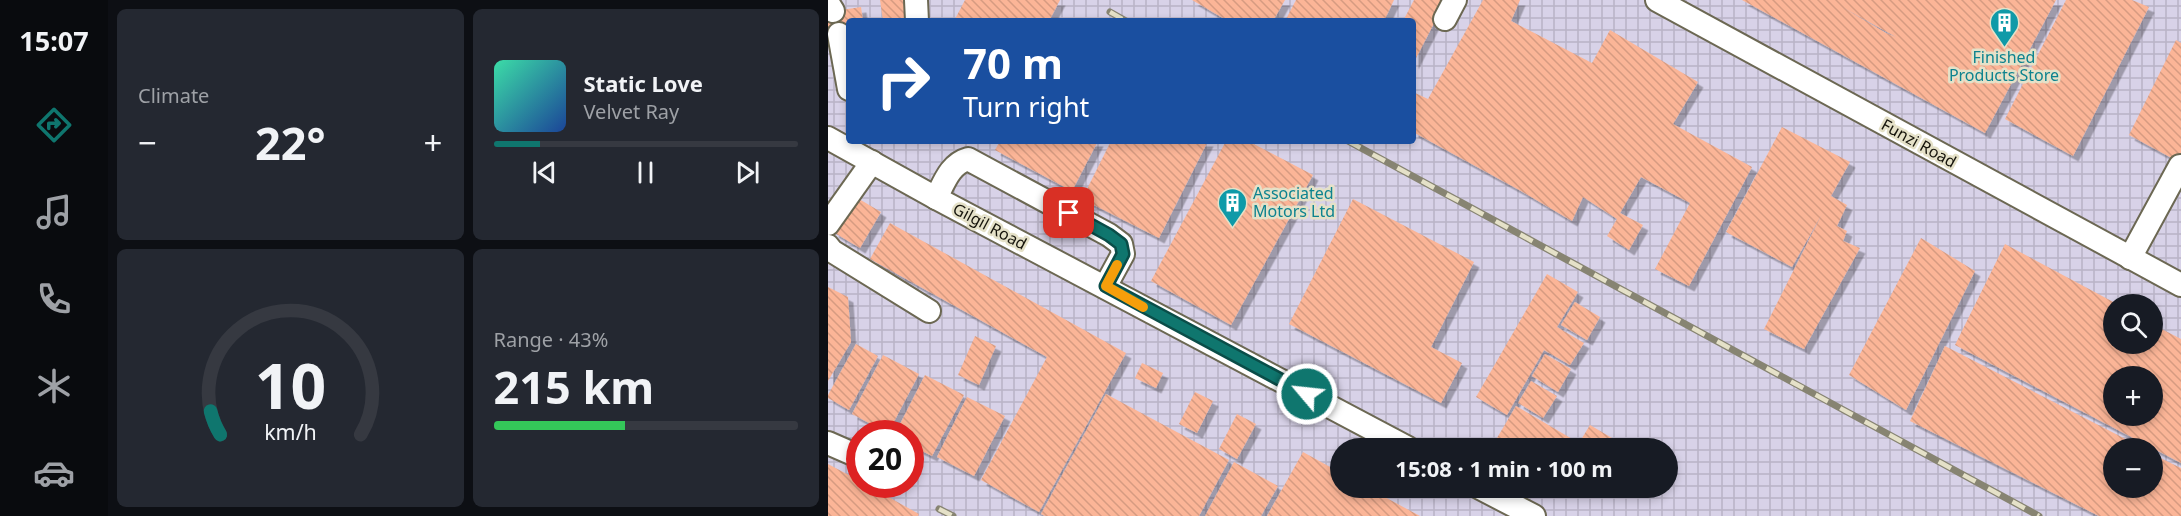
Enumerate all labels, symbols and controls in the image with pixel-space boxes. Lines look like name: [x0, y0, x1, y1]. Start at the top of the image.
building icon: Finished Products Store: [1988, 6, 2020, 48]
text: 15:07: [19, 22, 89, 59]
text: 70 m: [963, 34, 1063, 91]
icon: right: [864, 42, 942, 120]
place label: Finished Products Store: [1949, 46, 2059, 86]
text: Static Love: [584, 68, 703, 98]
text: Climate: [138, 82, 209, 109]
text: Turn right: [963, 88, 1089, 125]
text: Velvet Ray: [584, 98, 679, 125]
icon: directions: [33, 104, 75, 146]
text: 22°: [255, 112, 326, 173]
street label: Funzi Road: [1878, 113, 1960, 173]
text: −: [138, 120, 157, 165]
text: +: [424, 120, 443, 165]
icon: previous: [528, 156, 561, 189]
icon: pause: [629, 156, 662, 189]
icon: next: [731, 156, 764, 189]
place label: Associated Motors Ltd: [1253, 182, 1335, 222]
building icon: Associated Motors Ltd: [1216, 186, 1248, 228]
pin: [1043, 187, 1094, 238]
icon: music: [33, 191, 75, 233]
icon: arrive: [1052, 196, 1085, 229]
street label: Gilgil Road: [949, 197, 1031, 255]
icon: phone: [33, 278, 75, 320]
map controls: [2103, 294, 2163, 498]
button: search: [2103, 294, 2163, 354]
text: Range · 43%: [494, 326, 608, 353]
text: 10: [255, 342, 326, 427]
text: 215 km: [494, 356, 654, 417]
position arrow: [1275, 362, 1339, 426]
icon: climate: [33, 365, 75, 407]
button: +: [2103, 366, 2163, 426]
text: km/h: [264, 417, 317, 446]
speed limit sign: 20: [846, 420, 924, 498]
button: −: [2103, 438, 2163, 498]
icon: car: [33, 452, 75, 494]
text: 15:08 · 1 min · 100 m: [1395, 453, 1613, 483]

